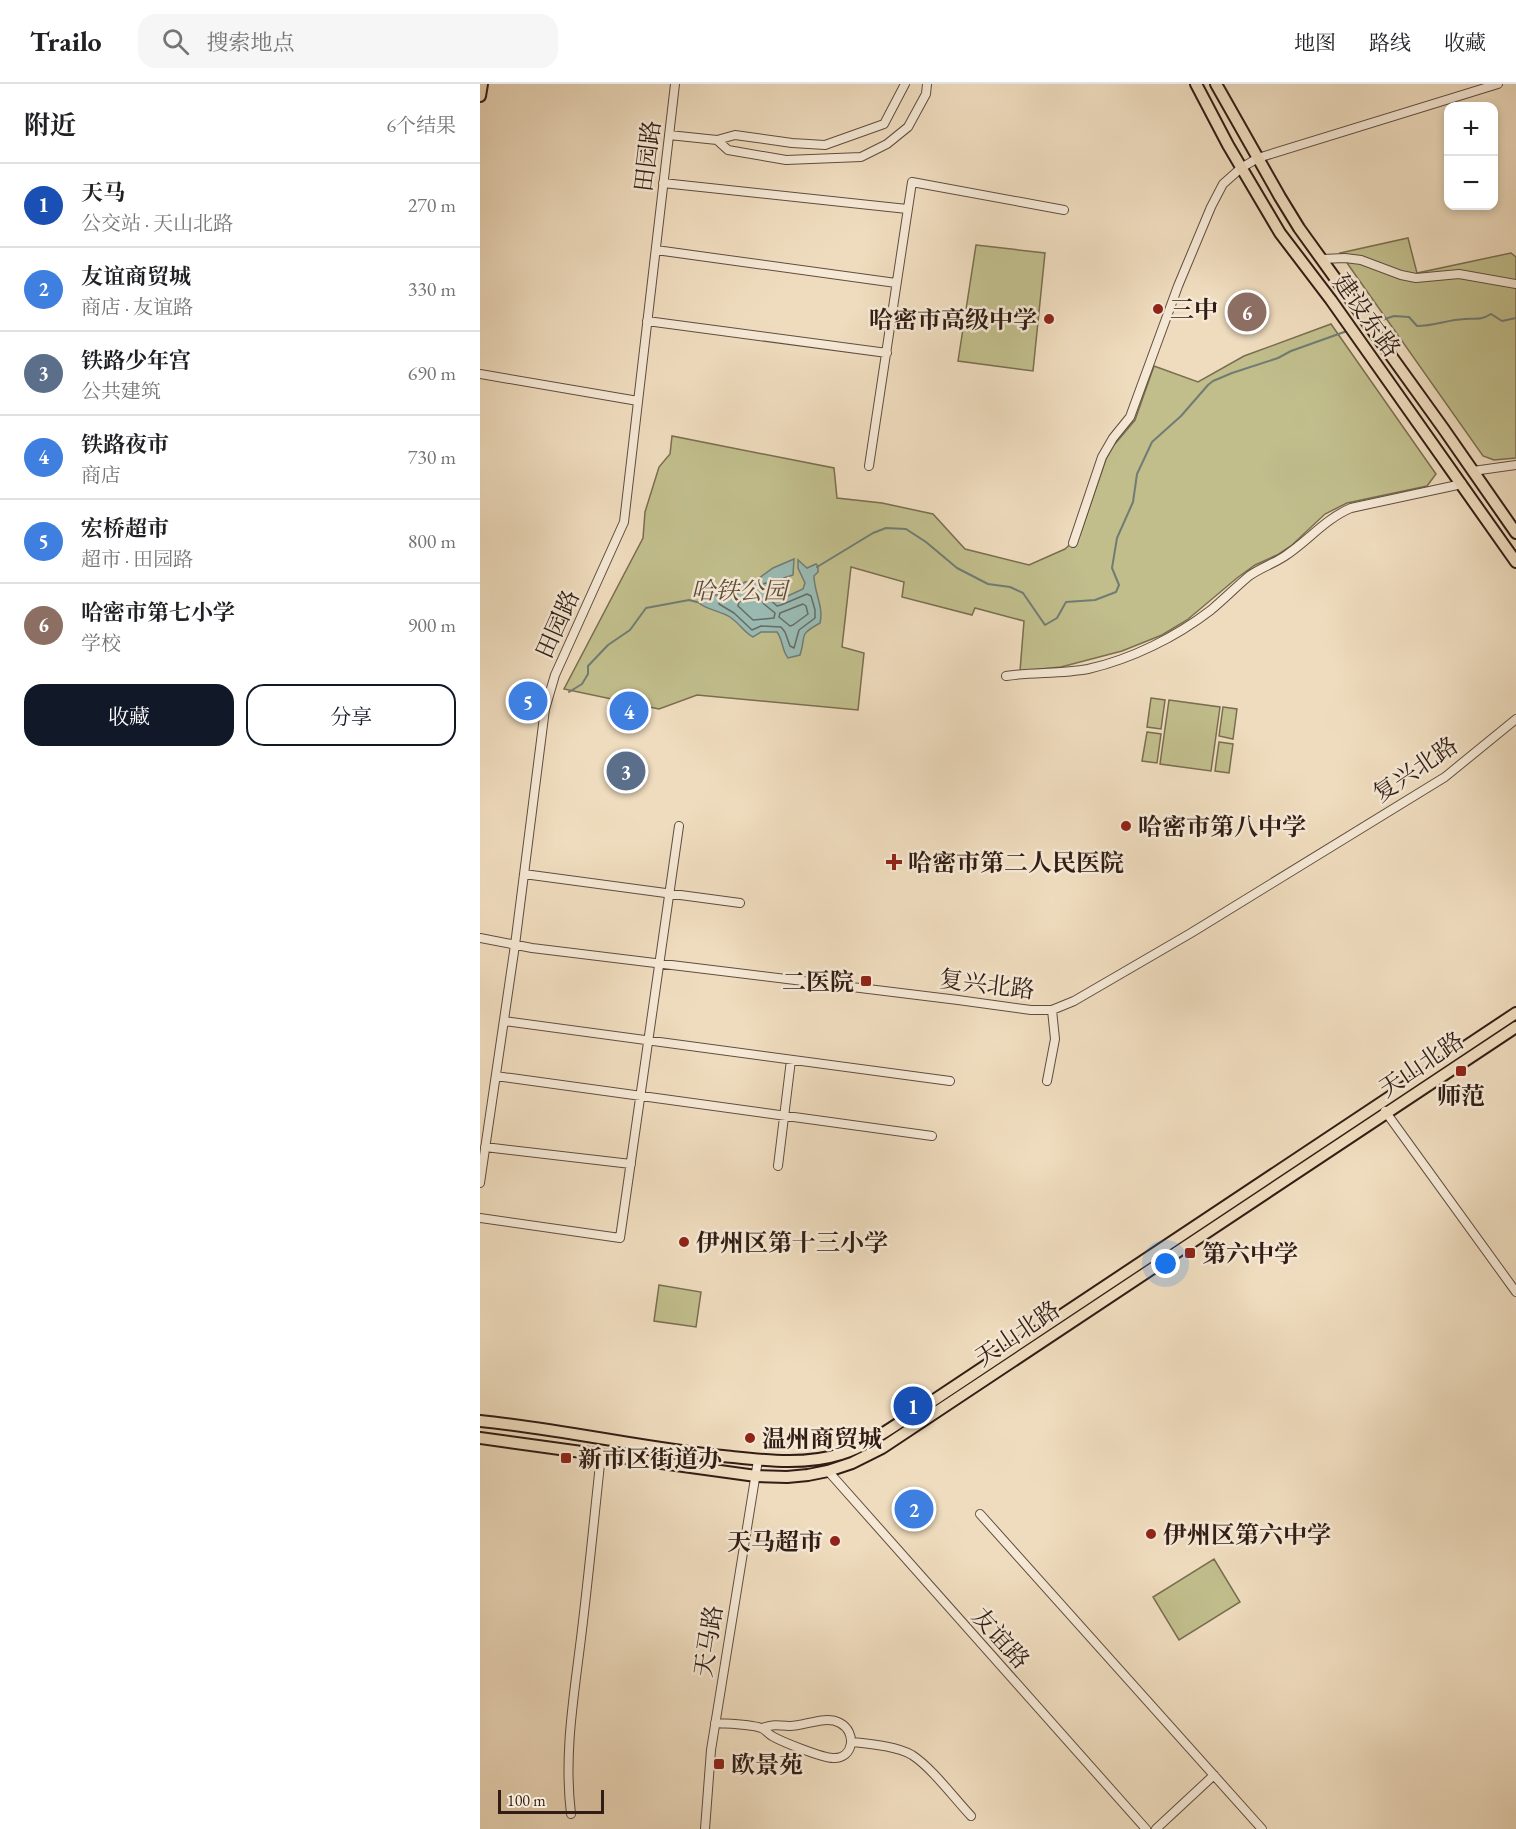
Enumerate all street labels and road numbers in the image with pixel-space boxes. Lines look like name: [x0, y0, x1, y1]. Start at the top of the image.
street label: 田园路: [627, 118, 667, 194]
street label: 建设东路: [1326, 267, 1408, 363]
street label: 田园路: [528, 585, 586, 663]
street label: 复兴北路: [1367, 729, 1463, 809]
street label: 复兴北路: [937, 963, 1037, 1005]
street label: 天山北路: [1373, 1024, 1469, 1104]
street label: 天山北路: [969, 1293, 1065, 1373]
street label: 友谊路: [965, 1601, 1037, 1675]
street label: 天马路: [687, 1603, 729, 1679]

